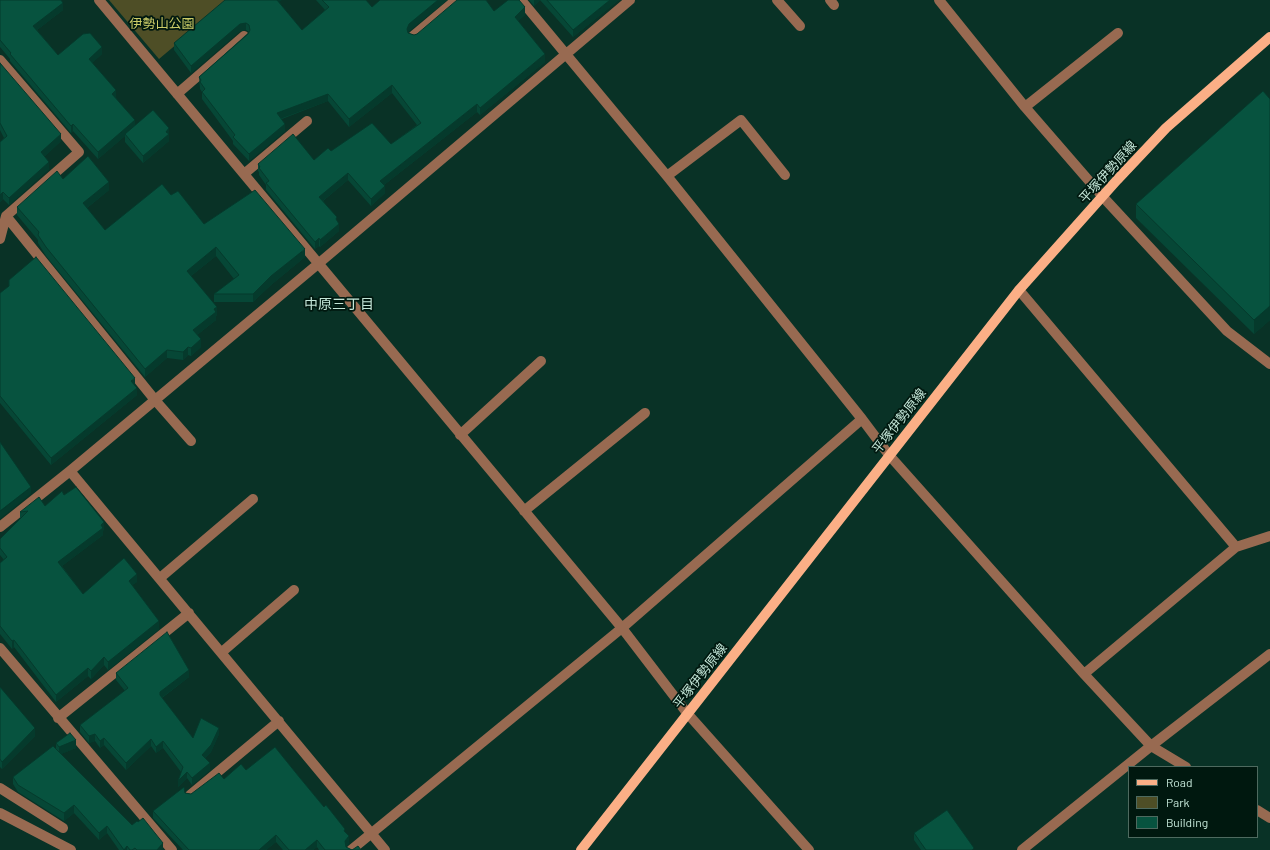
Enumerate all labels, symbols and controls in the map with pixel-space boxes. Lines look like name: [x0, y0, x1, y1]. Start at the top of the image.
park label: 伊勢山公園: [130, 16, 194, 32]
street label: 平塚伊勢原線: [1076, 138, 1140, 206]
district label: 中原三丁目: [304, 296, 374, 312]
street label: 平塚伊勢原線: [869, 385, 929, 457]
street label: 平塚伊勢原線: [670, 640, 730, 712]
legend: [1128, 766, 1258, 838]
text: Road: [1166, 775, 1193, 789]
text: Park: [1166, 795, 1190, 809]
text: Building: [1166, 815, 1208, 829]

